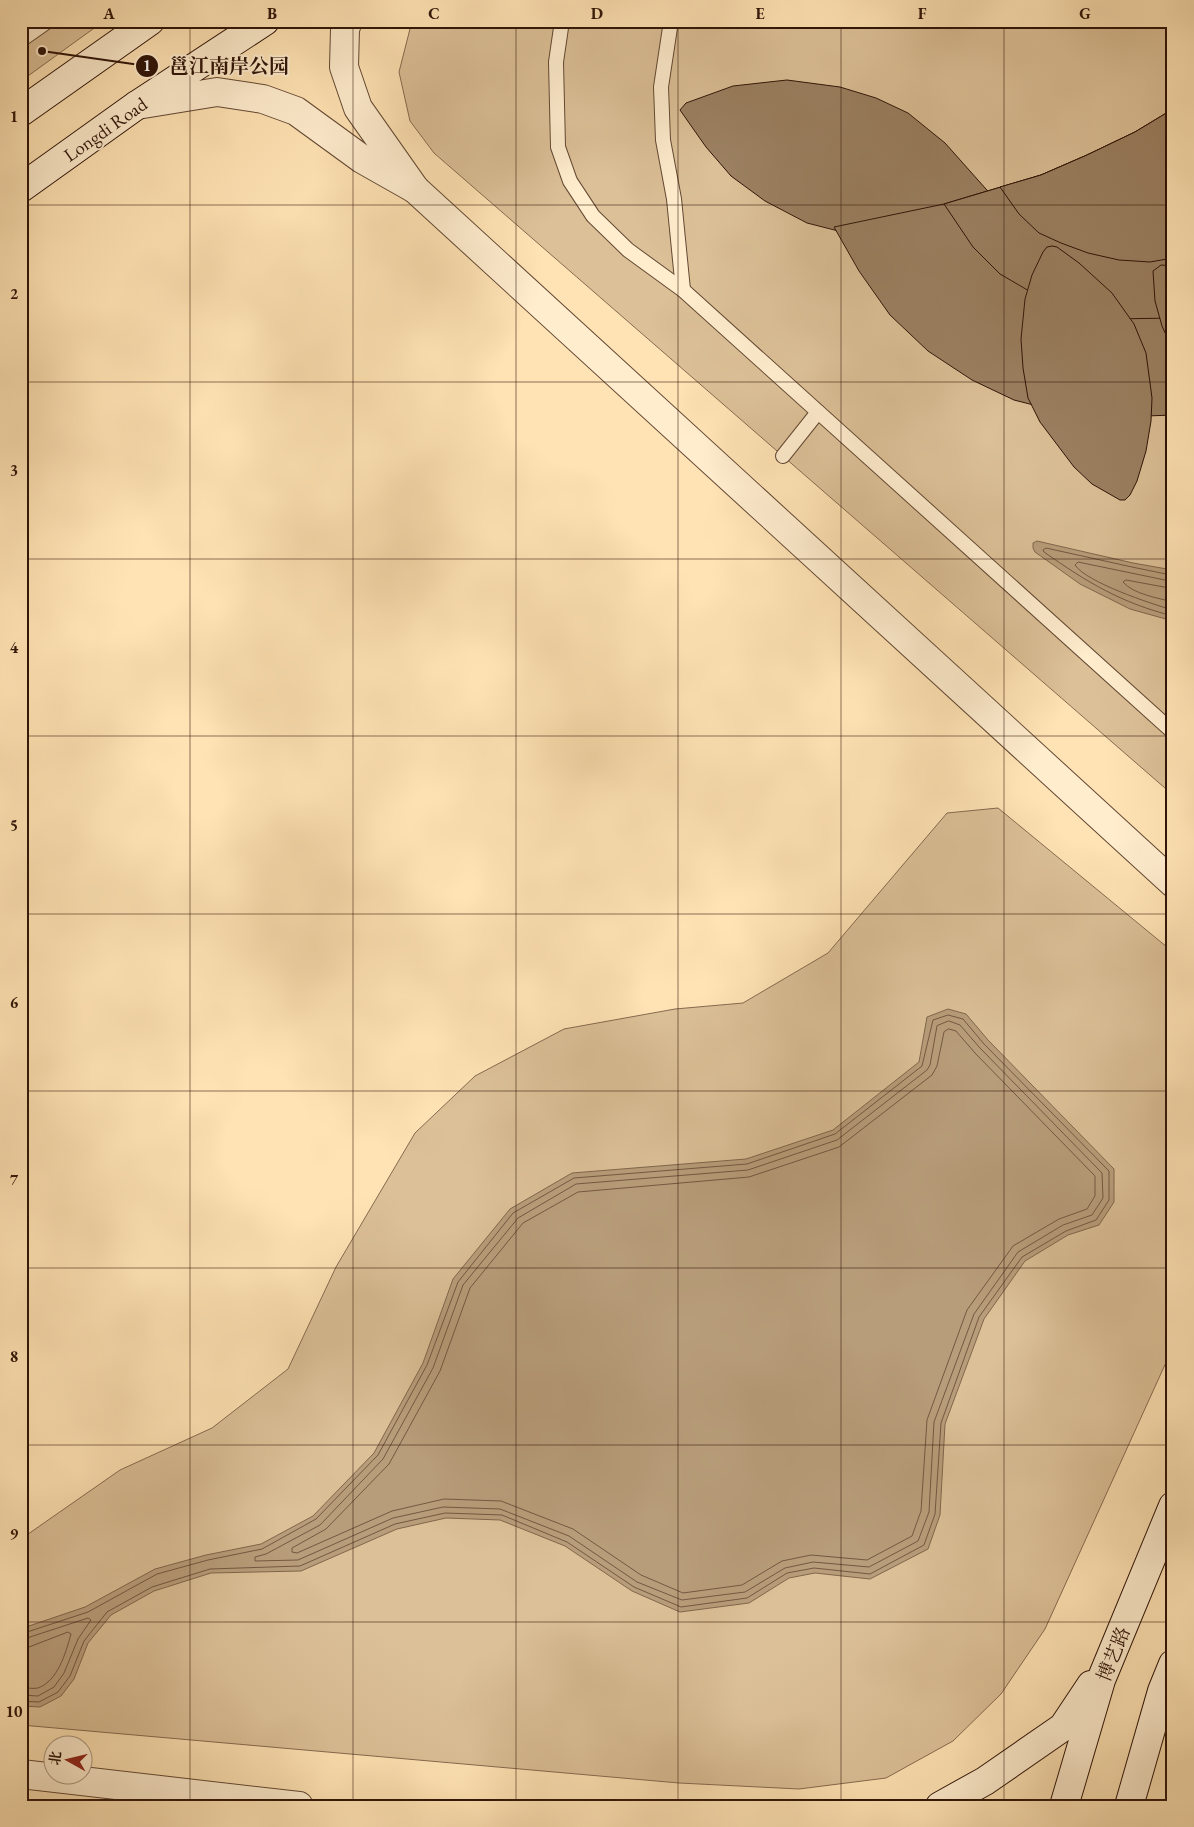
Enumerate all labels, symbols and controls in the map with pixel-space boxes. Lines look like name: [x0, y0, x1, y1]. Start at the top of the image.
text: A: [102, 3, 115, 24]
text: B: [267, 3, 277, 24]
text: C: [428, 3, 440, 24]
text: D: [591, 3, 603, 24]
text: E: [755, 3, 765, 24]
text: F: [918, 3, 927, 24]
text: G: [1079, 3, 1091, 24]
callout: 邕江南岸公园: [134, 48, 299, 83]
text: 邕江南岸公园: [169, 53, 289, 79]
text: 1: [143, 56, 151, 75]
street label: Longdi Road: [59, 91, 152, 167]
text: 1: [10, 106, 18, 127]
text: 2: [10, 283, 19, 304]
text: 3: [10, 460, 18, 481]
text: 4: [10, 637, 19, 658]
text: 5: [10, 815, 18, 836]
text: 6: [10, 992, 19, 1013]
text: 7: [10, 1169, 19, 1190]
text: 8: [10, 1346, 18, 1367]
text: 9: [10, 1523, 19, 1544]
street label: 博艺路: [1091, 1623, 1136, 1685]
text: 10: [6, 1701, 23, 1722]
north arrow: [42, 1734, 92, 1784]
text: 北: [45, 1750, 65, 1766]

